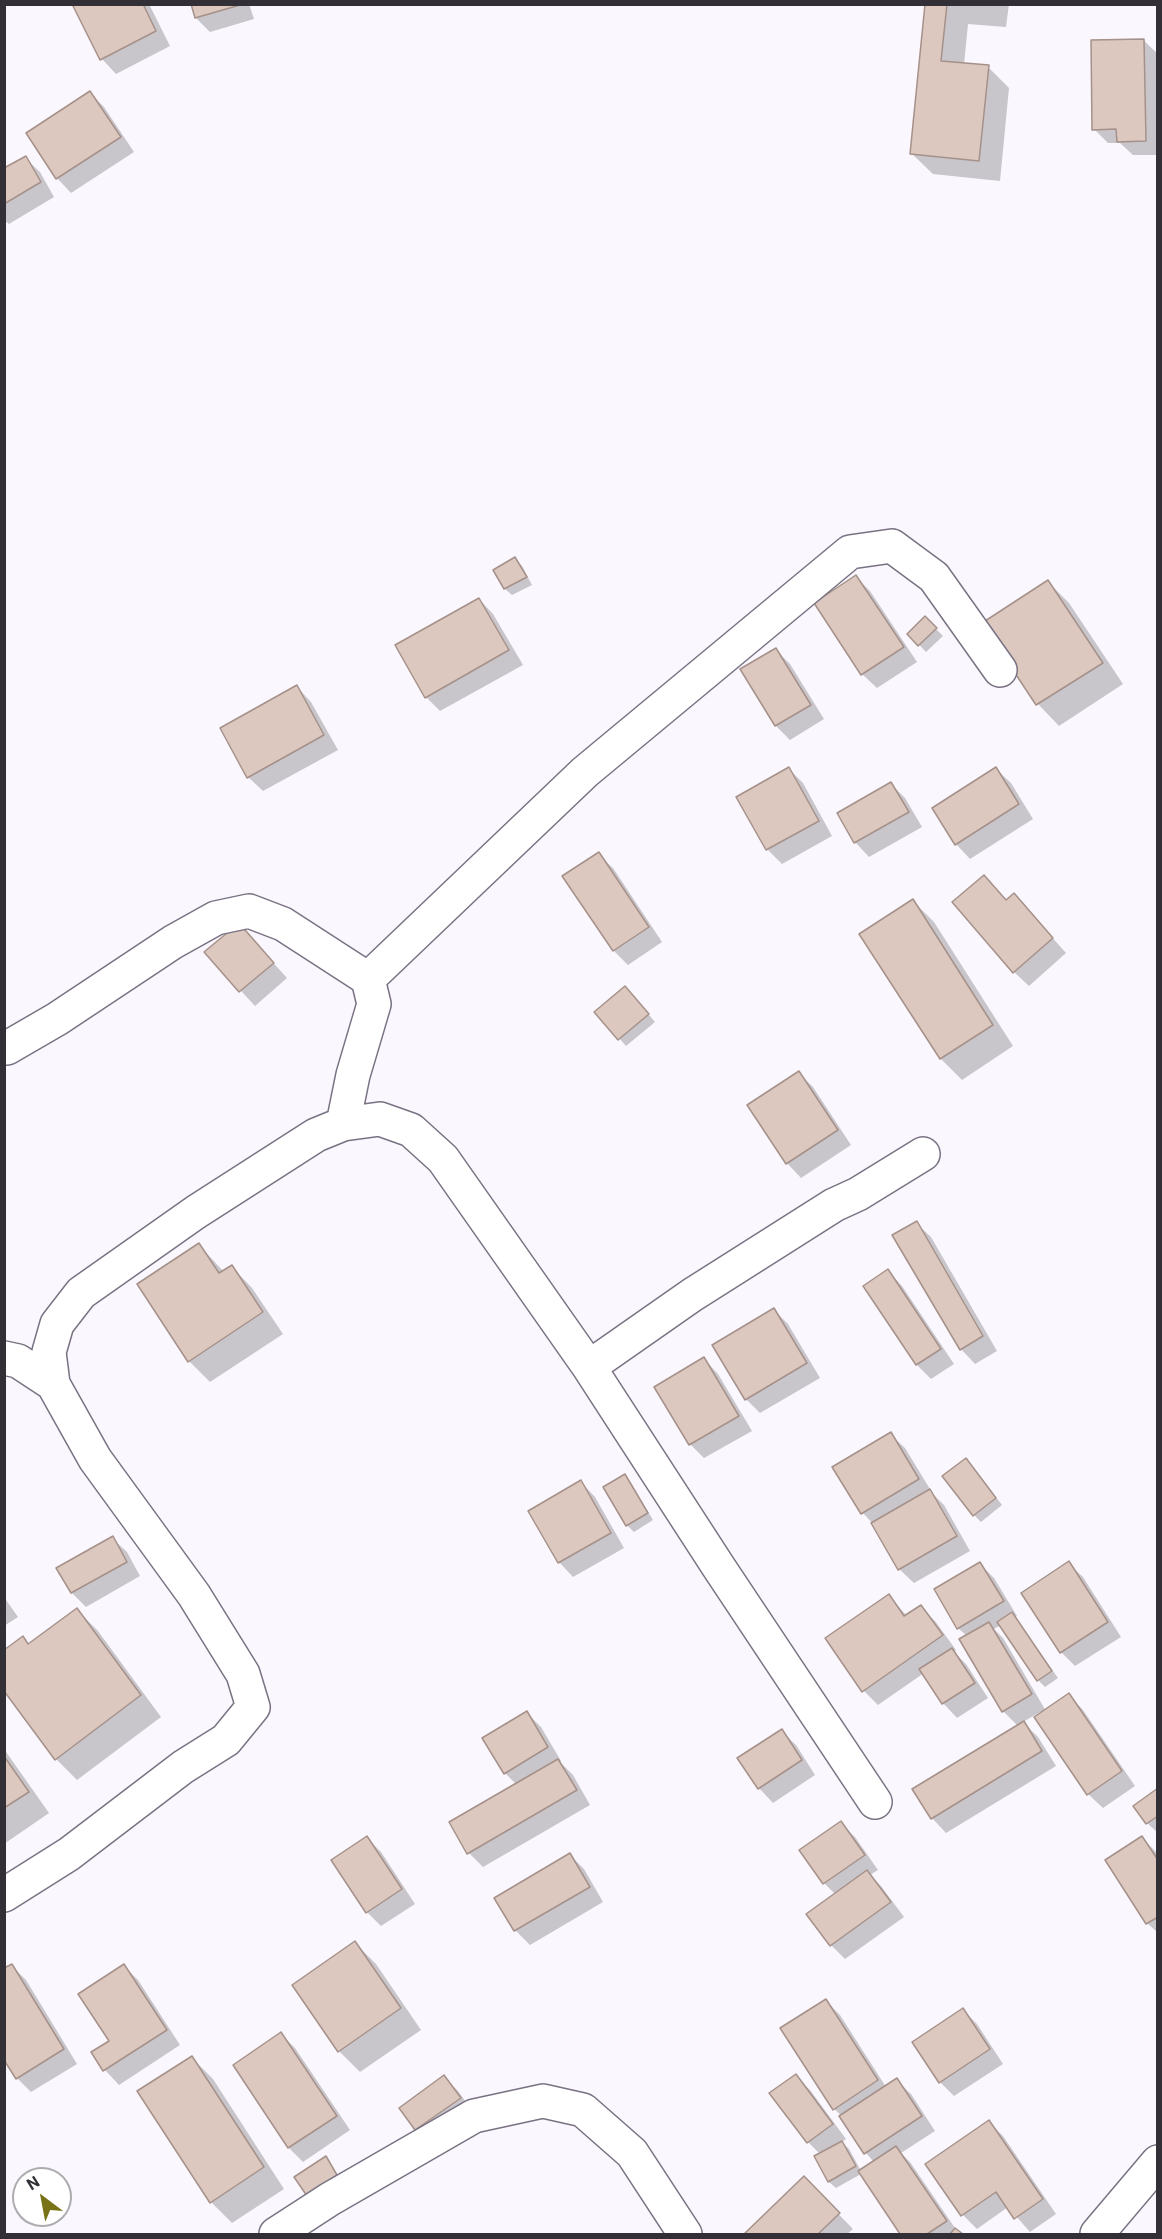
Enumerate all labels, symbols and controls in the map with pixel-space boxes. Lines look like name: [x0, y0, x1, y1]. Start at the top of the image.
north arrow: [12, 2167, 72, 2227]
text: N: [23, 2172, 43, 2194]

